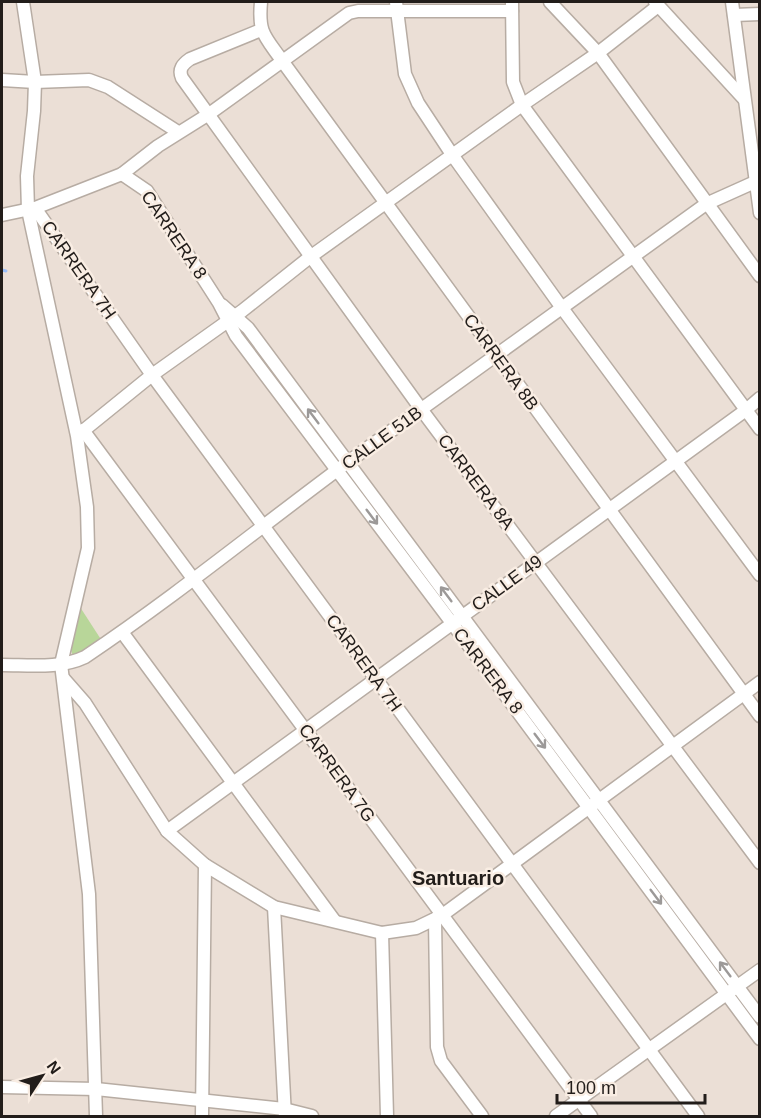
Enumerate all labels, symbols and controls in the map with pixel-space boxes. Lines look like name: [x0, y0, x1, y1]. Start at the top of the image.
street label: CARRERA 8: [137, 187, 211, 283]
street label: CARRERA 7H: [38, 217, 120, 323]
street label: CARRERA 8B: [459, 310, 543, 414]
street label: CALLE 51B: [338, 402, 426, 474]
one-way arrow: [307, 408, 319, 424]
street label: CARRERA 8A: [434, 430, 518, 534]
one-way arrow: [366, 509, 379, 525]
street label: CALLE 49: [468, 551, 546, 615]
one-way arrow: [440, 586, 452, 602]
street label: CARRERA 7H: [322, 611, 406, 715]
street label: CARRERA 8: [449, 624, 527, 718]
street label: CARRERA 7G: [295, 720, 379, 826]
one-way arrow: [533, 732, 546, 748]
district label: Santuario: [412, 867, 504, 889]
one-way arrow: [650, 889, 662, 905]
one-way arrow: [719, 962, 731, 978]
north arrow: [12, 1046, 72, 1106]
text: N: [43, 1058, 64, 1077]
scale bar: [557, 1067, 706, 1105]
text: 100 m: [566, 1078, 616, 1098]

